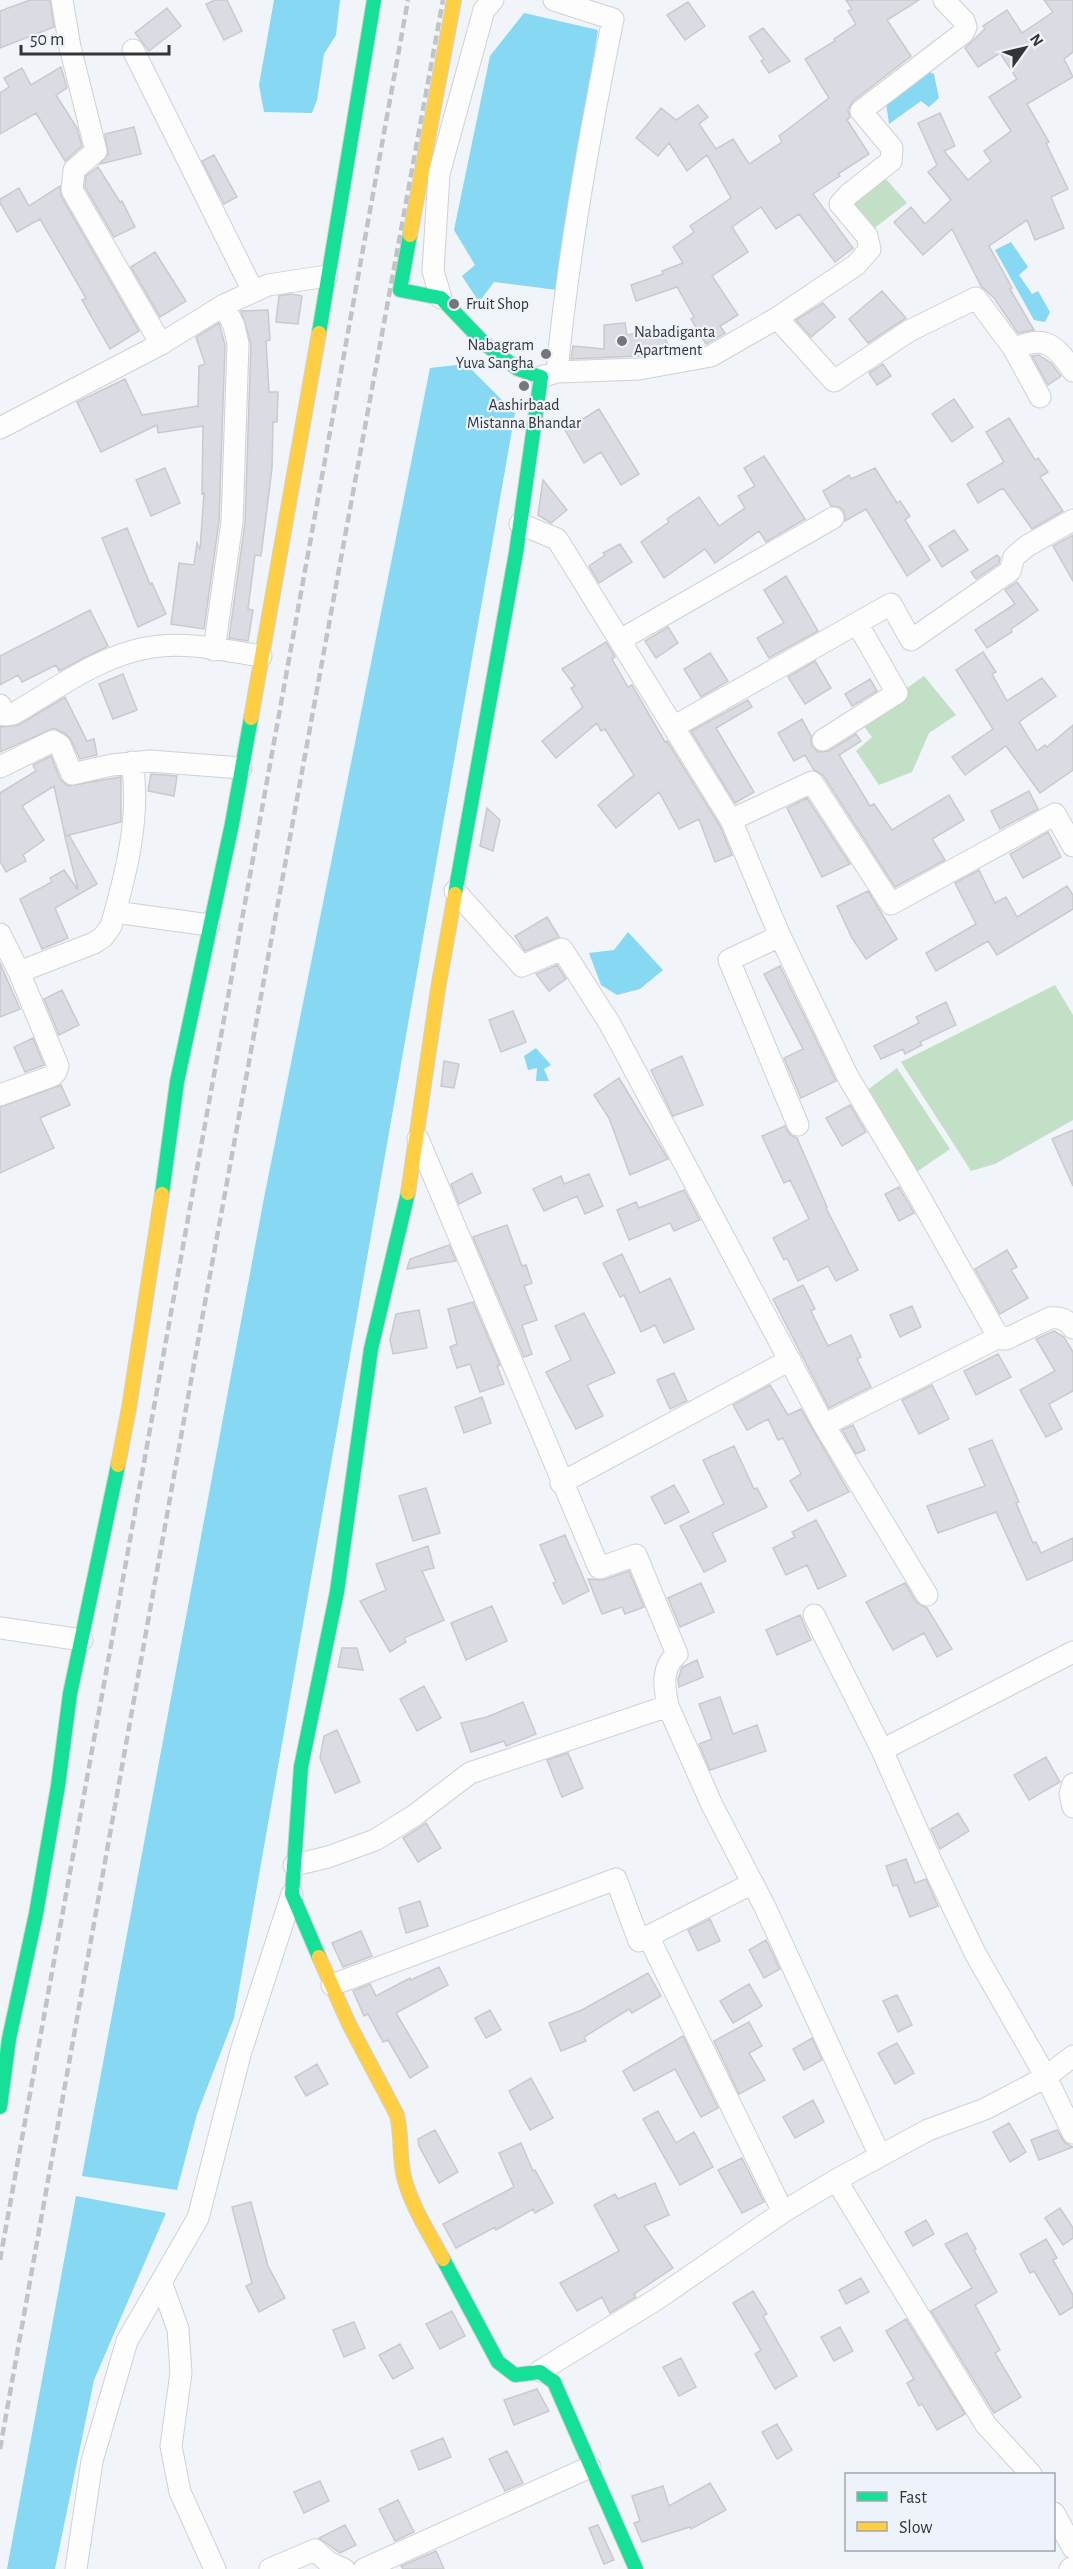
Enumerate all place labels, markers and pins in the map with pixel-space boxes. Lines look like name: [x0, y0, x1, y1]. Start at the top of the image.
place label: Fruit Shop: [466, 296, 529, 312]
marker: Fruit Shop: [447, 297, 461, 311]
place label: Nabadiganta Apartment: [634, 324, 715, 358]
marker: Nabadiganta Apartment: [615, 334, 629, 348]
place label: Nabagram Yuva Sangha: [456, 337, 534, 371]
marker: Nabagram Yuva Sangha: [539, 347, 553, 361]
marker: Aashirbaad Mistanna Bhandar: [517, 379, 531, 393]
place label: Aashirbaad Mistanna Bhandar: [467, 397, 582, 431]

